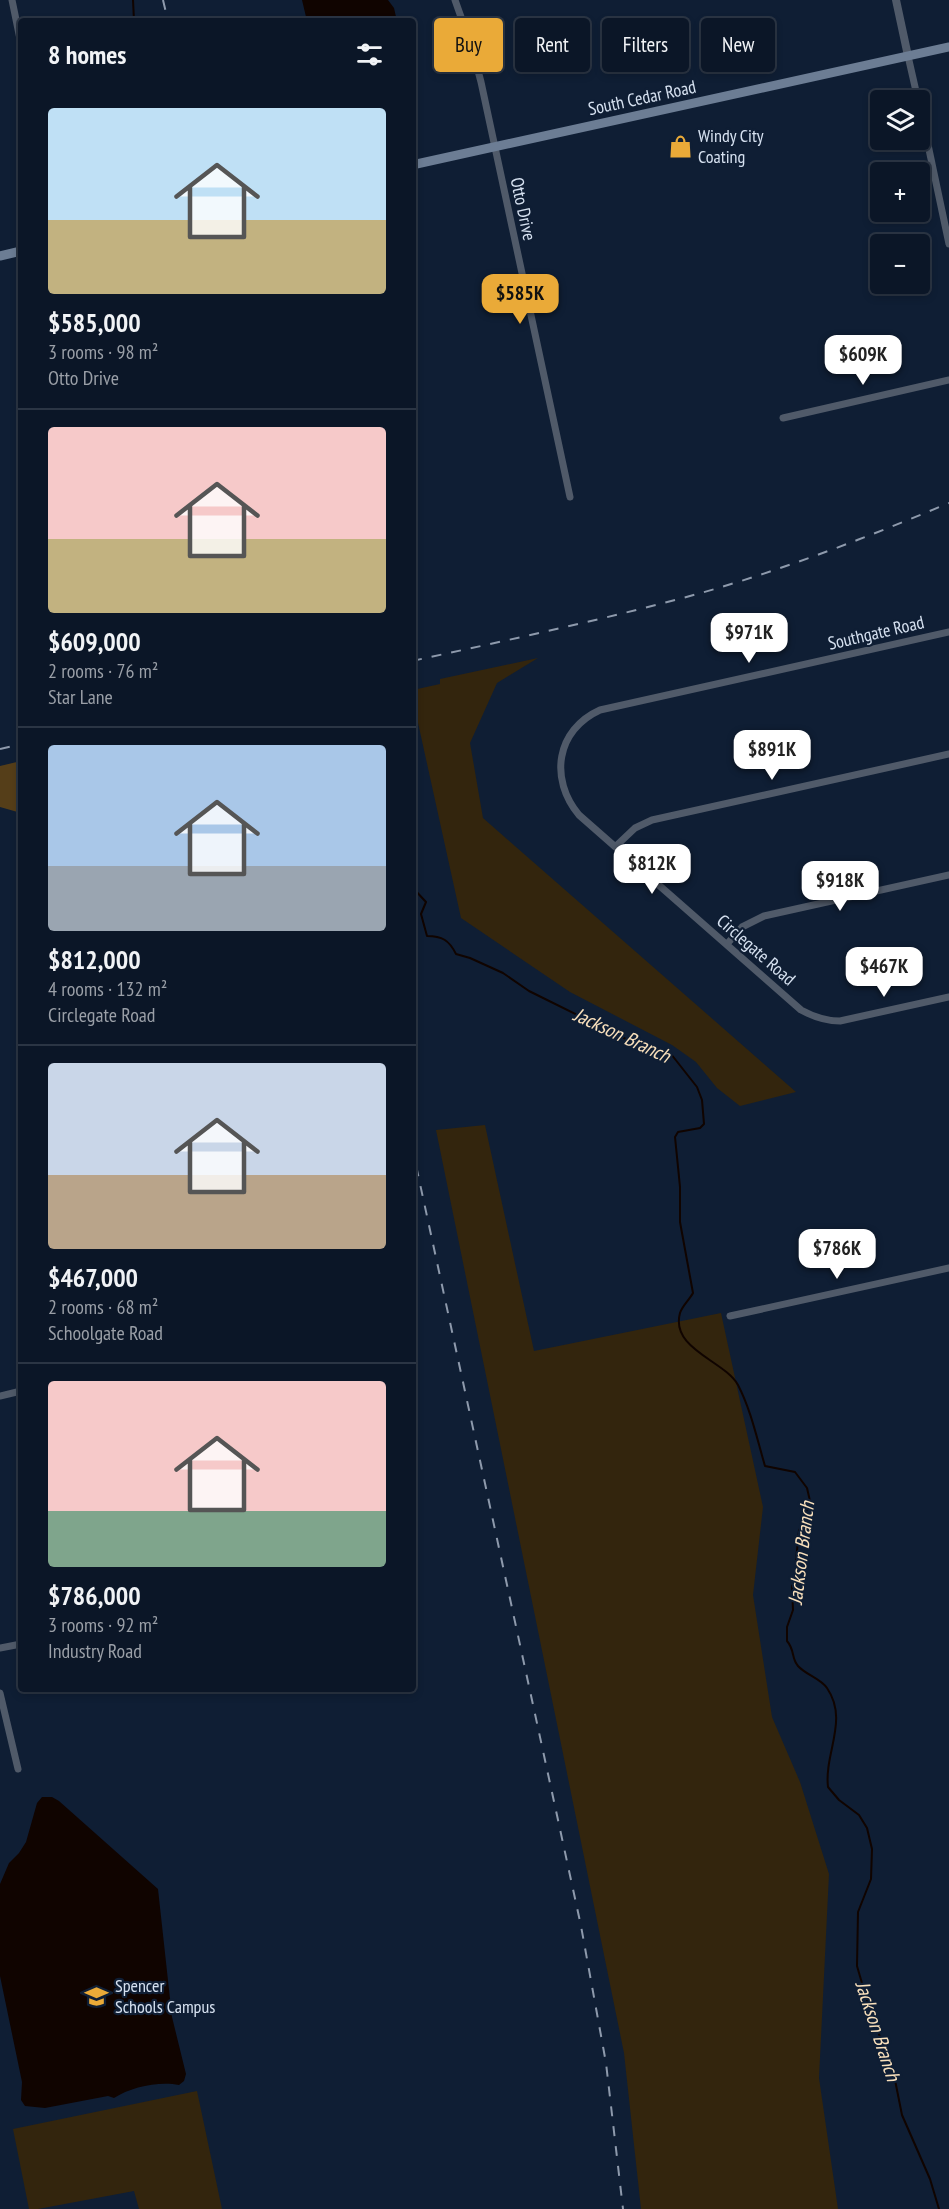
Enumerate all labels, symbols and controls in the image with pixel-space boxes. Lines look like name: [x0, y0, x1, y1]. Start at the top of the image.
chip: Buy: [434, 18, 503, 72]
chip: Rent: [515, 18, 590, 72]
chip: Filters: [602, 18, 689, 72]
chip: New: [701, 18, 775, 72]
text: 8 homes: [48, 38, 126, 71]
icon: filters: [353, 38, 386, 71]
street label: South Cedar Road: [586, 75, 698, 120]
map controls: [870, 90, 930, 294]
button: layers: [870, 90, 930, 150]
place label: Windy City Coating: [698, 124, 764, 168]
shop icon: Windy City Coating: [667, 133, 693, 159]
icon: home: [163, 147, 271, 255]
button: +: [870, 162, 930, 222]
street label: Otto Drive: [506, 175, 541, 243]
button: −: [870, 234, 930, 294]
pin: $585K: [478, 274, 562, 325]
text: $585K: [496, 280, 544, 306]
text: $585,000: [48, 306, 141, 339]
pin: $609K: [821, 335, 905, 386]
text: 3 rooms · 98 m²: [48, 339, 158, 365]
text: $609K: [839, 341, 887, 367]
text: Otto Drive: [48, 365, 119, 391]
icon: home: [163, 466, 271, 574]
street label: Southgate Road: [826, 610, 926, 655]
pin: $971K: [707, 613, 791, 664]
text: $971K: [725, 619, 773, 645]
text: $609,000: [48, 625, 141, 658]
text: 2 rooms · 76 m²: [48, 658, 158, 684]
text: Star Lane: [48, 684, 113, 710]
pin: $891K: [730, 730, 814, 781]
text: $891K: [748, 736, 796, 762]
icon: home: [163, 784, 271, 892]
pin: $812K: [610, 844, 694, 895]
text: $812K: [628, 850, 676, 876]
pin: $918K: [798, 861, 882, 912]
text: $918K: [816, 867, 864, 893]
street label: Circlegate Road: [712, 909, 800, 990]
text: $812,000: [48, 943, 141, 976]
pin: $467K: [842, 947, 926, 998]
text: $467K: [860, 953, 908, 979]
text: 4 rooms · 132 m²: [48, 976, 167, 1002]
water label: Jackson Branch: [569, 1001, 676, 1069]
text: Circlegate Road: [48, 1002, 155, 1028]
icon: home: [163, 1102, 271, 1210]
pin: $786K: [795, 1229, 879, 1280]
text: $786K: [813, 1235, 861, 1261]
text: $467,000: [48, 1261, 138, 1294]
text: 2 rooms · 68 m²: [48, 1294, 158, 1320]
text: Schoolgate Road: [48, 1320, 163, 1346]
icon: home: [163, 1420, 271, 1528]
water label: Jackson Branch: [782, 1499, 820, 1607]
text: $786,000: [48, 1579, 141, 1612]
text: 3 rooms · 92 m²: [48, 1612, 158, 1638]
text: Industry Road: [48, 1638, 142, 1664]
place label: Spencer Schools Campus: [115, 1974, 215, 2018]
water label: Jackson Branch: [849, 1977, 907, 2085]
school or university icon: Spencer Schools Campus: [84, 1983, 110, 2009]

